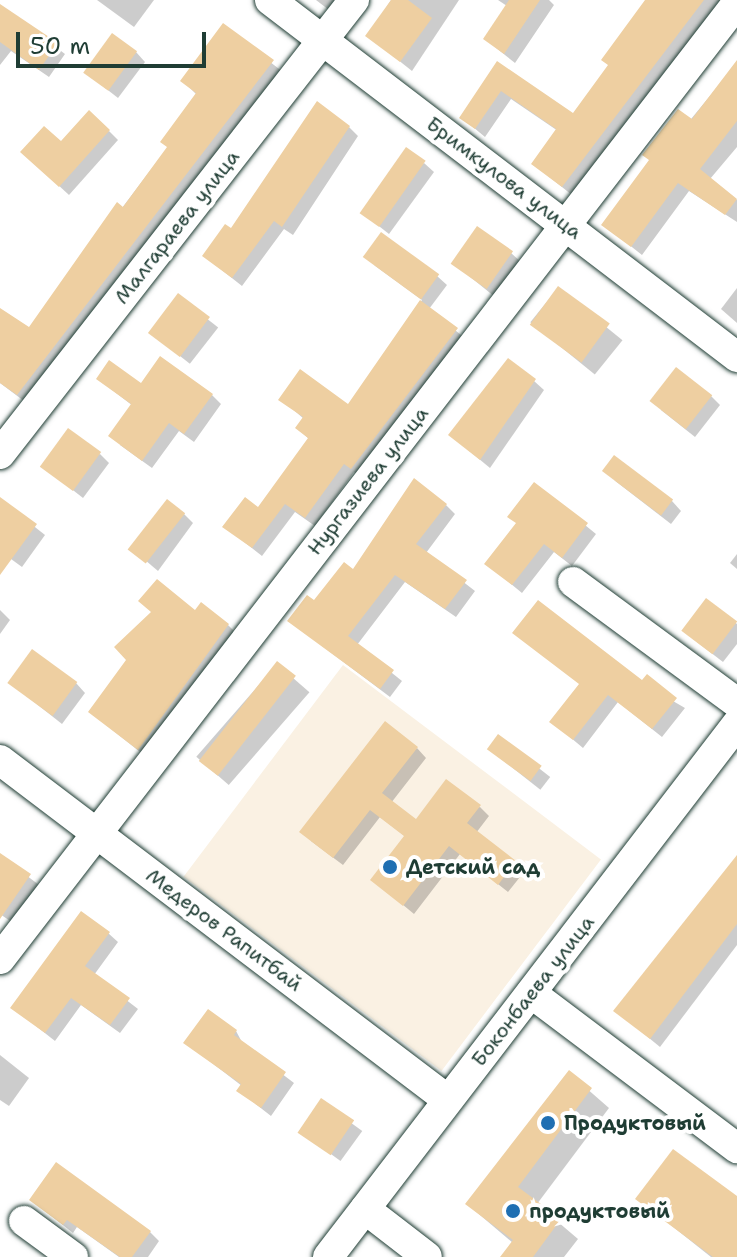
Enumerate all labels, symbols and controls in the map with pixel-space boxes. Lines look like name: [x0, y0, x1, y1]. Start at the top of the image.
scale bar: [20, 16, 210, 66]
text: 50 m: [30, 30, 90, 62]
street label: Бримкулова улица: [422, 112, 586, 244]
street label: Малгараева улица: [110, 145, 244, 309]
street label: Нургазиева улица: [303, 402, 433, 560]
place label: Детский сад: [406, 855, 540, 879]
marker: Детский сад: [381, 858, 399, 876]
street label: Медеров Рапитбай: [141, 864, 307, 996]
street label: Боконбаева улица: [467, 911, 599, 1071]
place label: Продуктовый: [564, 1111, 706, 1135]
marker: Продуктовый: [539, 1114, 557, 1132]
place label: продуктовый: [529, 1199, 670, 1223]
marker: продуктовый: [504, 1202, 522, 1220]

